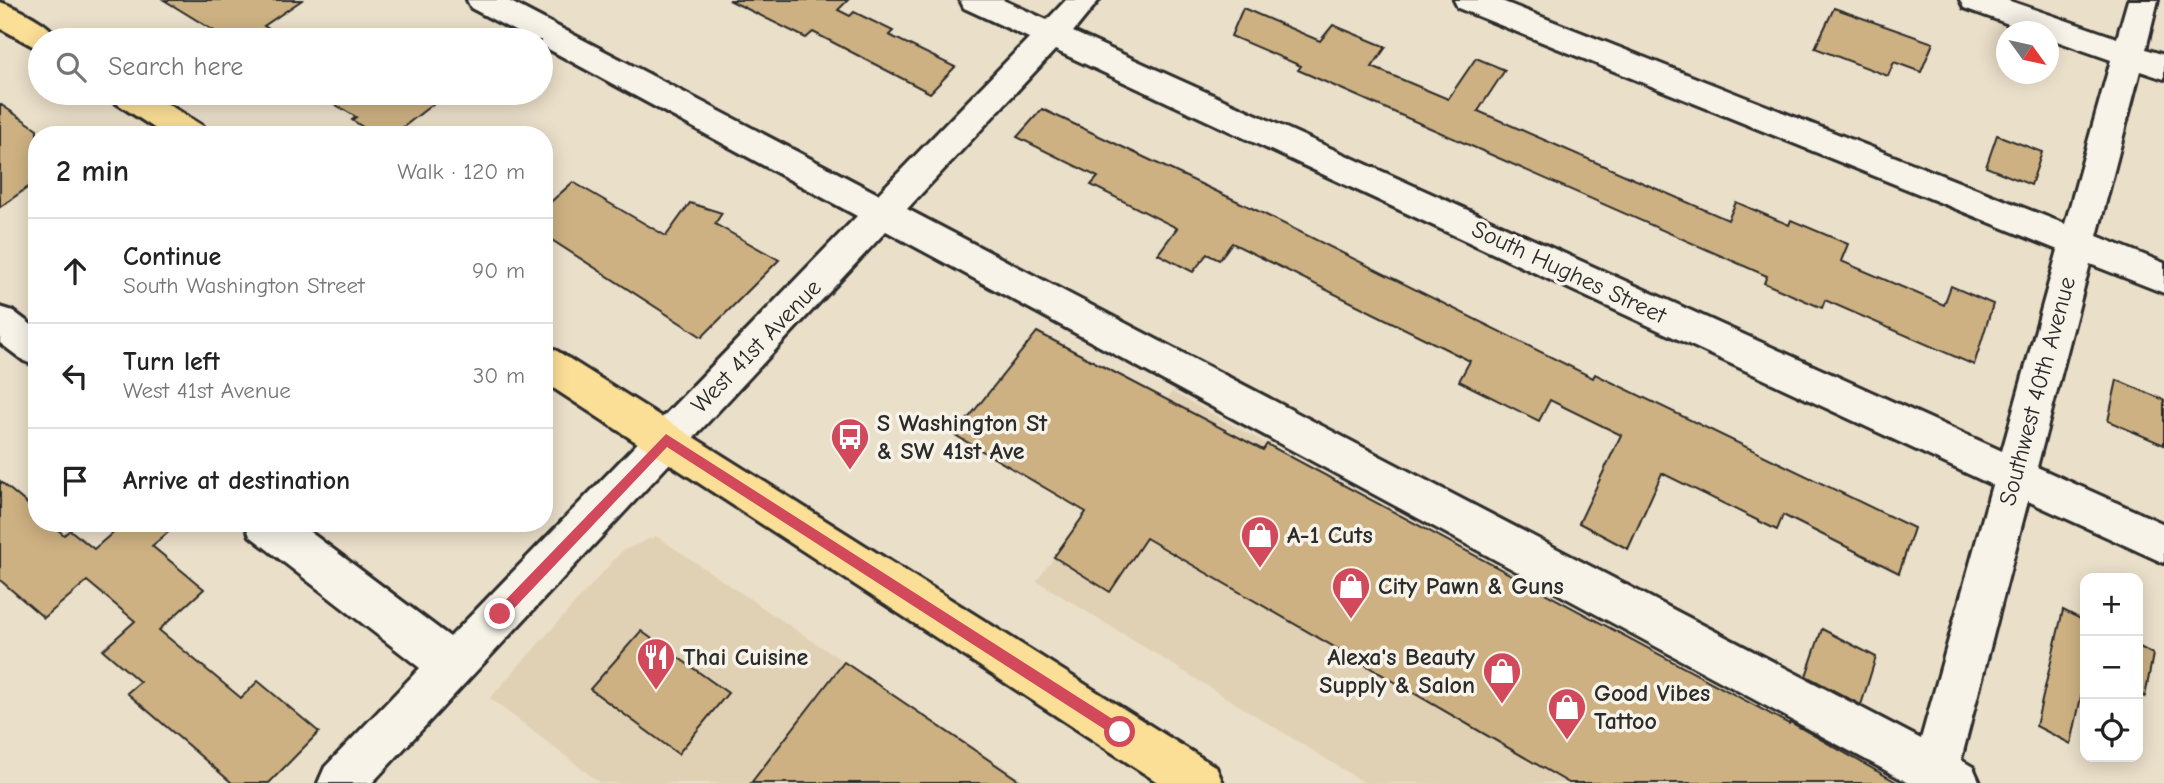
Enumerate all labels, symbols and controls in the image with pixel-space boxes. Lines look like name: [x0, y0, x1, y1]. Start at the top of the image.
north arrow: [1996, 21, 2059, 84]
search box: [28, 28, 553, 105]
icon: search: [52, 48, 90, 86]
text: Search here: [108, 52, 243, 82]
text: 2 min: [56, 154, 129, 189]
text: Walk · 120 m: [397, 158, 525, 185]
street label: South Hughes Street: [1467, 215, 1672, 330]
text: Continue: [123, 242, 221, 272]
icon: ahead: [56, 252, 94, 290]
text: 90 m: [472, 257, 525, 284]
text: South Washington Street: [123, 272, 365, 299]
street label: West 41st Avenue: [685, 273, 827, 419]
street label: Southwest 40th Avenue: [1993, 273, 2081, 509]
text: Turn left: [123, 347, 220, 377]
icon: left: [56, 357, 94, 395]
text: 30 m: [473, 362, 525, 389]
text: West 41st Avenue: [123, 377, 291, 404]
place label: S Washington St & SW 41st Ave: [877, 409, 1048, 465]
bus stop icon: S Washington St & SW 41st Ave: [829, 416, 871, 471]
icon: arrive: [56, 462, 94, 500]
text: Arrive at destination: [123, 466, 350, 496]
shop icon: A-1 Cuts: [1239, 514, 1281, 569]
place label: A-1 Cuts: [1287, 521, 1373, 549]
shop icon: City Pawn & Guns: [1330, 565, 1372, 620]
place label: City Pawn & Guns: [1378, 572, 1564, 600]
map controls: [2080, 573, 2143, 762]
button: +: [2080, 573, 2143, 636]
route end: [484, 598, 515, 629]
restaurant icon: Thai Cuisine: [635, 636, 677, 691]
button: −: [2080, 636, 2143, 699]
place label: Thai Cuisine: [683, 643, 809, 671]
place label: Alexa's Beauty Supply & Salon: [1319, 643, 1475, 699]
shop icon: Alexa's Beauty Supply & Salon: [1481, 650, 1523, 705]
place label: Good Vibes Tattoo: [1594, 679, 1710, 735]
shop icon: Good Vibes Tattoo: [1546, 686, 1588, 741]
button: locate: [2080, 699, 2143, 762]
route start: [1104, 716, 1135, 747]

